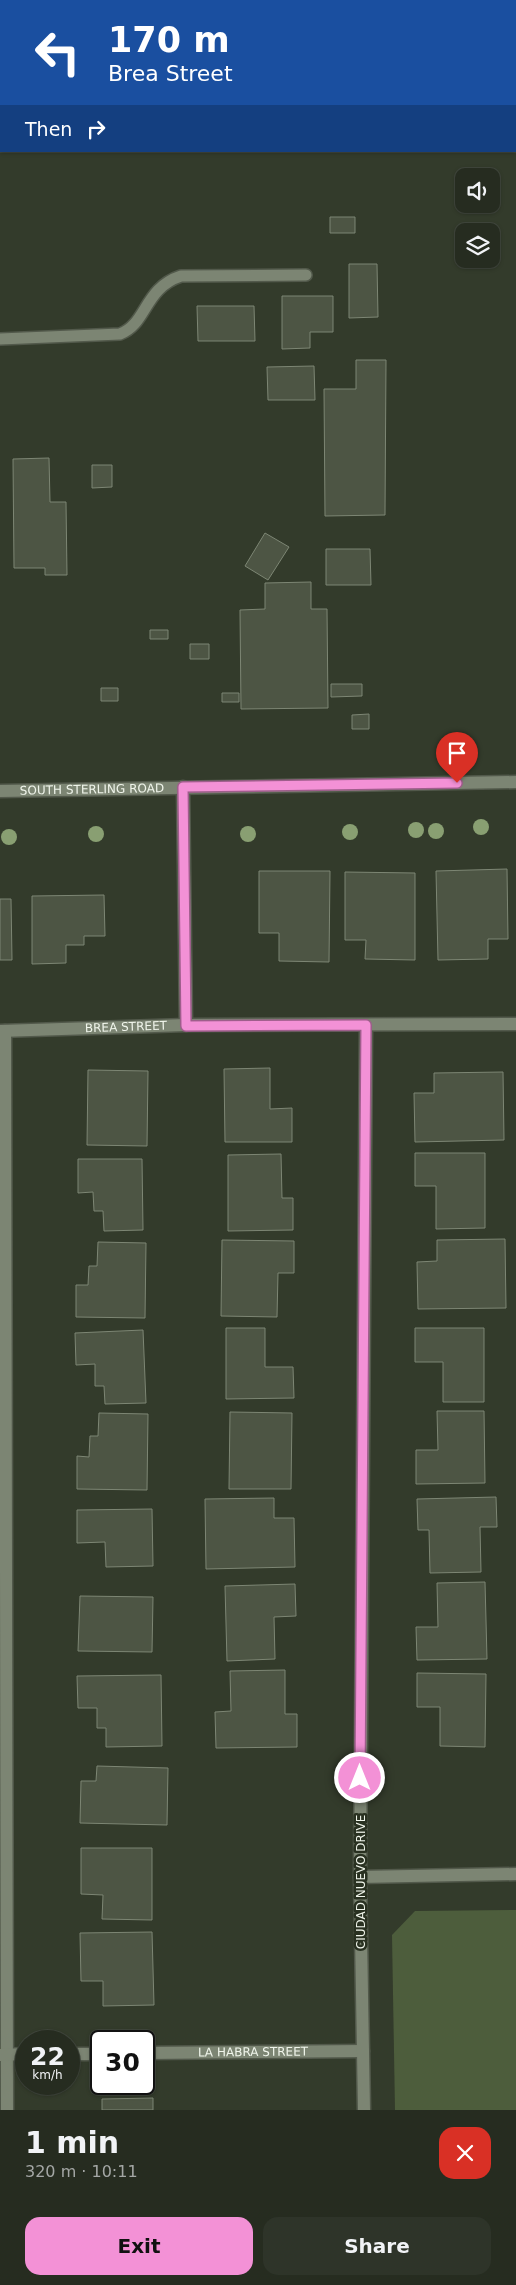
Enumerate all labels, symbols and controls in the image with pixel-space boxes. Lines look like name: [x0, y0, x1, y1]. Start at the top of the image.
icon: left: [25, 20, 90, 85]
text: 170 m: [108, 20, 230, 60]
text: Brea Street: [108, 61, 233, 86]
icon: right: [82, 115, 110, 143]
text: Then: [25, 118, 72, 140]
map controls: [455, 168, 500, 268]
button: sound: [455, 168, 500, 213]
button: layers: [455, 223, 500, 268]
pin: [436, 732, 478, 783]
icon: arrive: [443, 739, 471, 767]
street label: SOUTH STERLING ROAD: [20, 781, 164, 798]
street label: BREA STREET: [85, 1019, 168, 1035]
position arrow: [333, 1751, 385, 1803]
street label: CIUDAD NUEVO DRIVE: [354, 1815, 368, 1949]
speed limit sign: 30: [90, 2030, 155, 2095]
text: 22: [30, 2042, 65, 2071]
street label: LA HABRA STREET: [198, 2044, 309, 2060]
text: km/h: [32, 2068, 63, 2082]
text: 1 min: [25, 2125, 119, 2160]
button: close: [439, 2127, 491, 2179]
text: 320 m · 10:11: [25, 2162, 138, 2181]
button: Exit: [25, 2217, 253, 2275]
button: Share: [263, 2217, 491, 2275]

